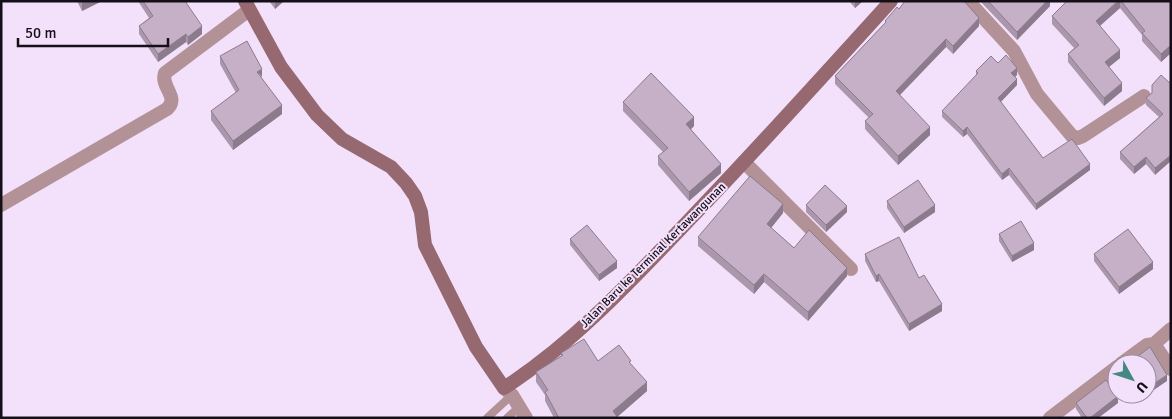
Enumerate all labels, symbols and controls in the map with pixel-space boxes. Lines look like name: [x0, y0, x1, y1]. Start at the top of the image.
scale bar: [18, 15, 168, 47]
text: 50 m: [25, 24, 56, 42]
street label: Jalan Baru ke Terminal Kertawangunan: [578, 180, 729, 331]
north arrow: [1107, 354, 1157, 404]
text: U: [1132, 378, 1151, 396]

